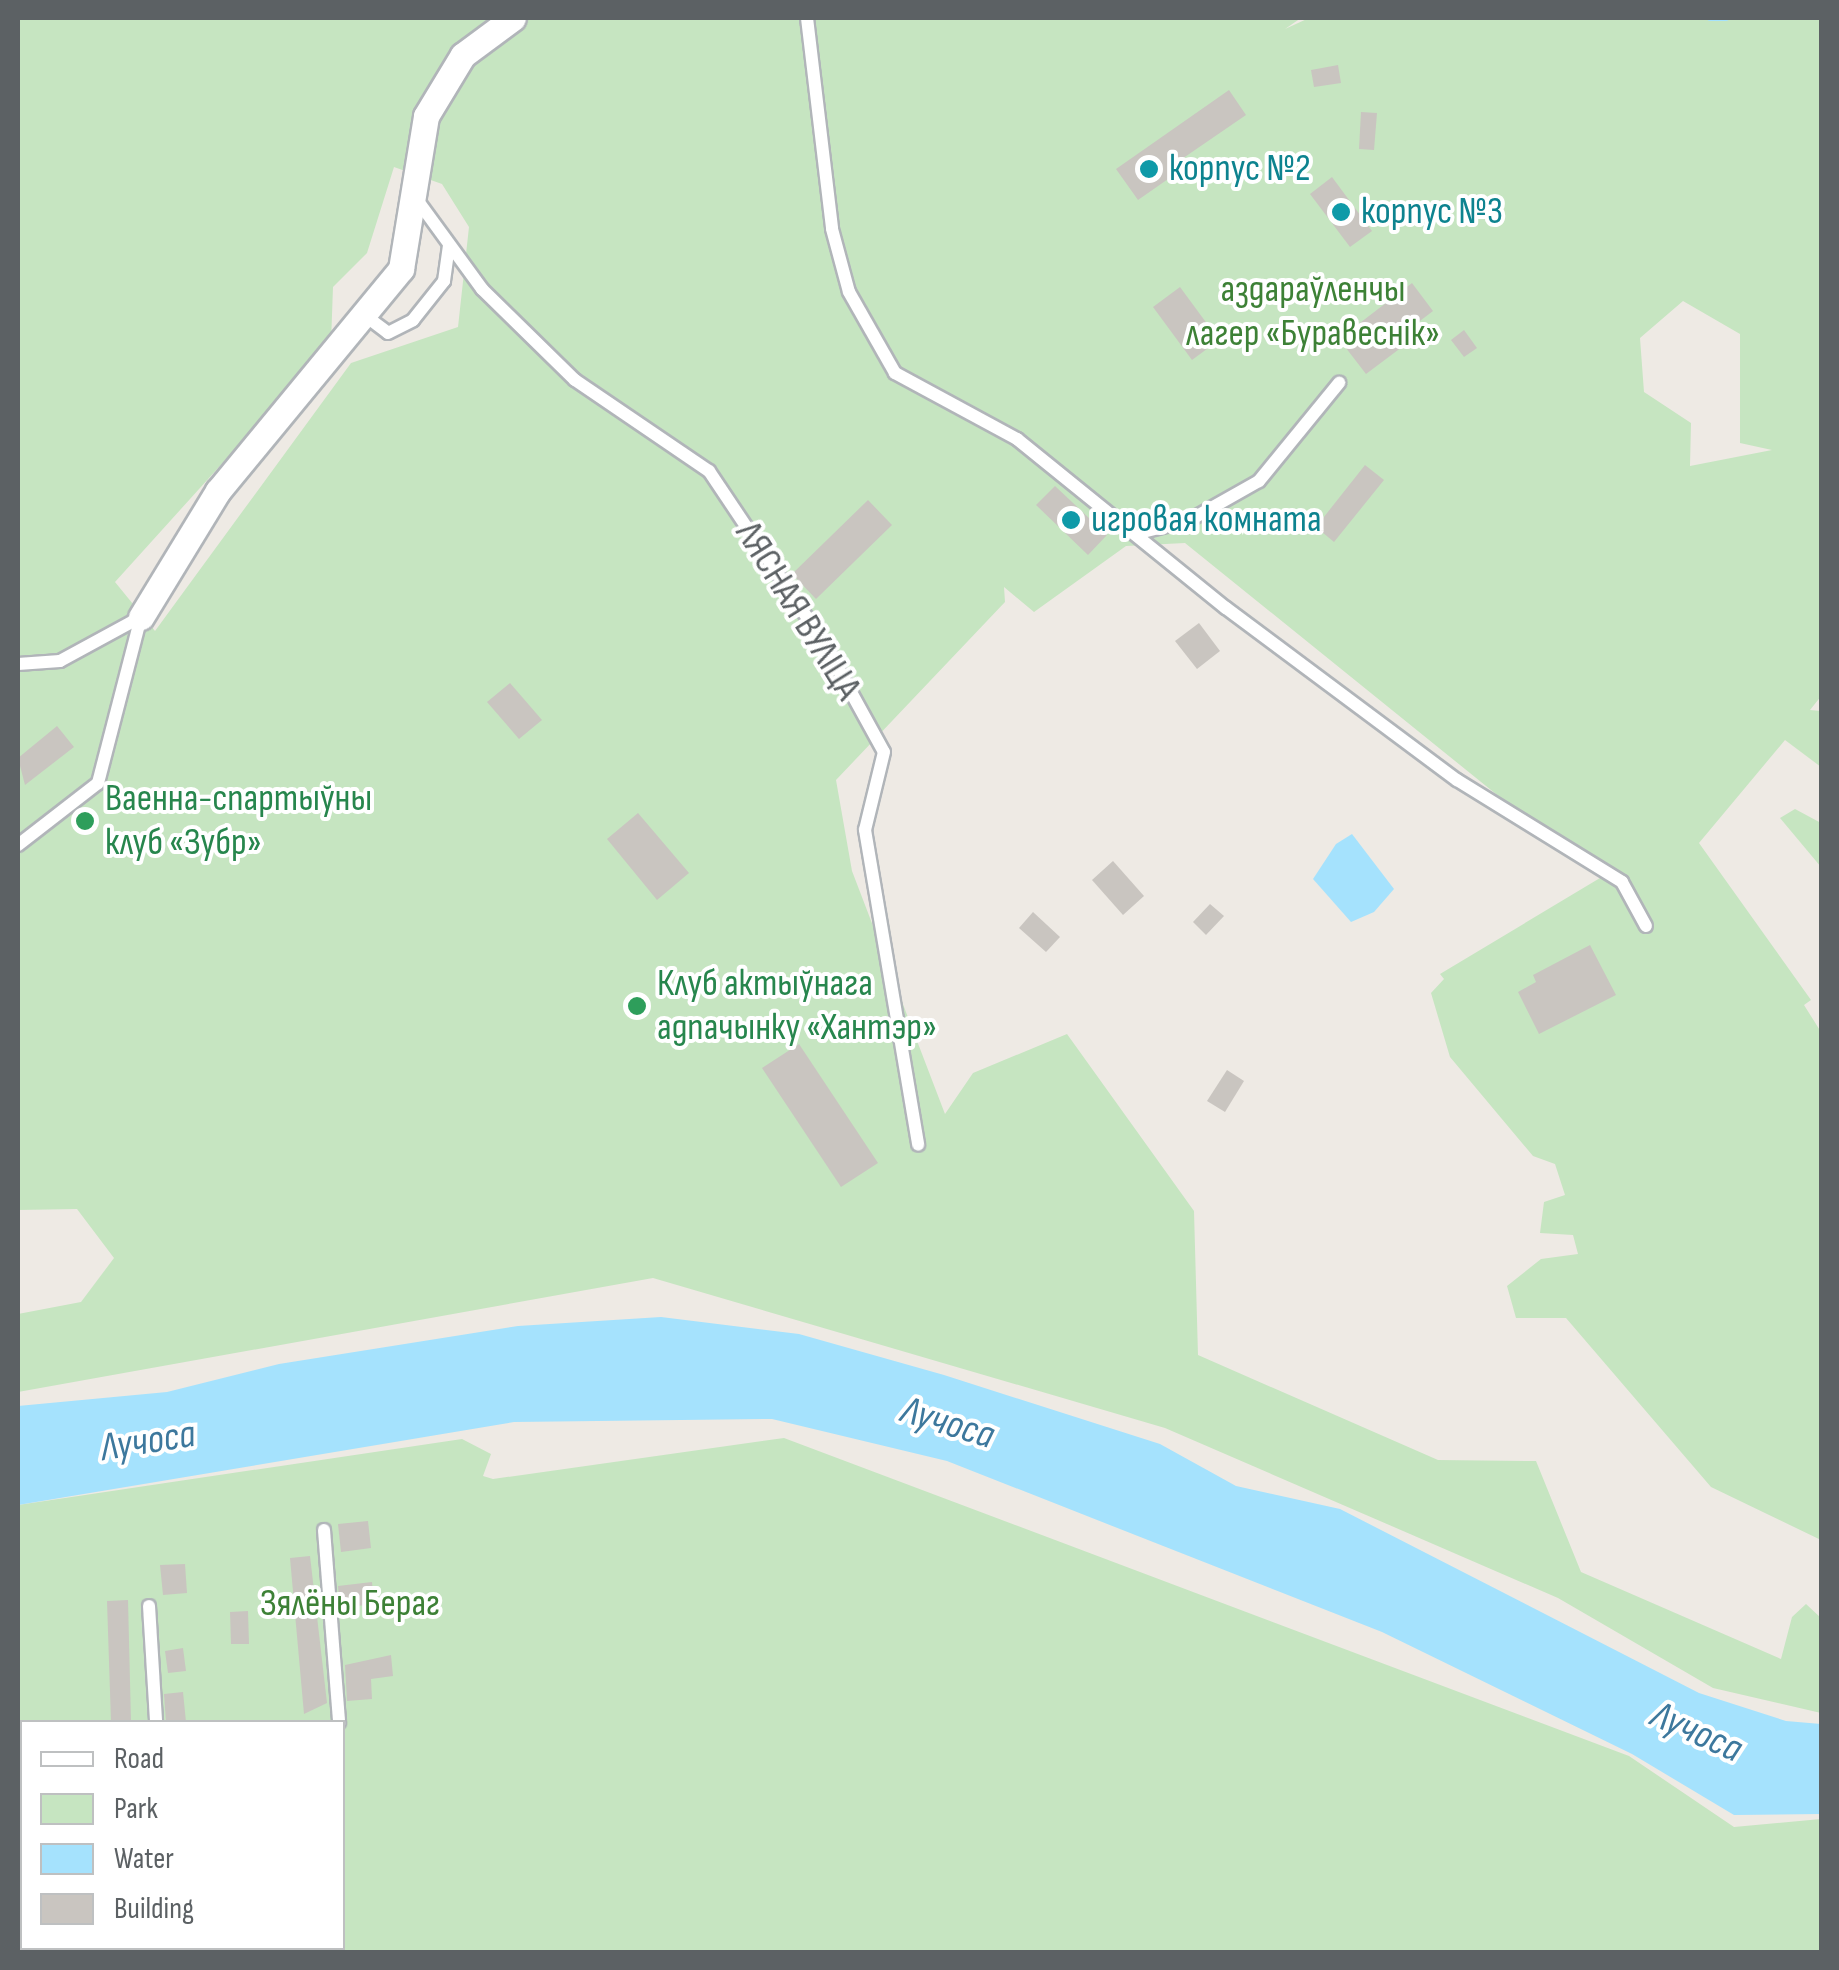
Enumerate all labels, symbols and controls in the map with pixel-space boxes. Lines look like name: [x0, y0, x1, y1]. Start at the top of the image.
place label: корпус №2: [1169, 146, 1311, 192]
marker: корпус №2: [1138, 158, 1160, 180]
place label: корпус №3: [1361, 189, 1503, 235]
marker: корпус №3: [1330, 201, 1352, 223]
park label: аздараўленчы лагер «Буравеснік»: [1186, 267, 1440, 356]
place label: игровая комната: [1091, 497, 1322, 543]
marker: игровая комната: [1060, 509, 1082, 531]
street label: ЛЯСНАЯ ВУЛІЦА: [725, 514, 871, 708]
place label: Ваенна-спартыўны клуб «Зубр»: [105, 776, 372, 866]
marker: Ваенна-спартыўны клуб «Зубр»: [74, 810, 96, 832]
place label: Клуб актыўнага адпачынку «Хантэр»: [657, 961, 937, 1050]
marker: Клуб актыўнага адпачынку «Хантэр»: [626, 995, 648, 1017]
water label: Лучоса: [896, 1386, 1000, 1460]
water label: Лучоса: [97, 1410, 199, 1472]
park label: Зялёны Бераг: [260, 1581, 440, 1627]
water label: Лучоса: [1644, 1691, 1750, 1773]
legend: [20, 1720, 345, 1950]
text: Road: [114, 1741, 164, 1777]
text: Park: [114, 1791, 158, 1827]
text: Water: [114, 1841, 174, 1877]
text: Building: [114, 1891, 194, 1927]

